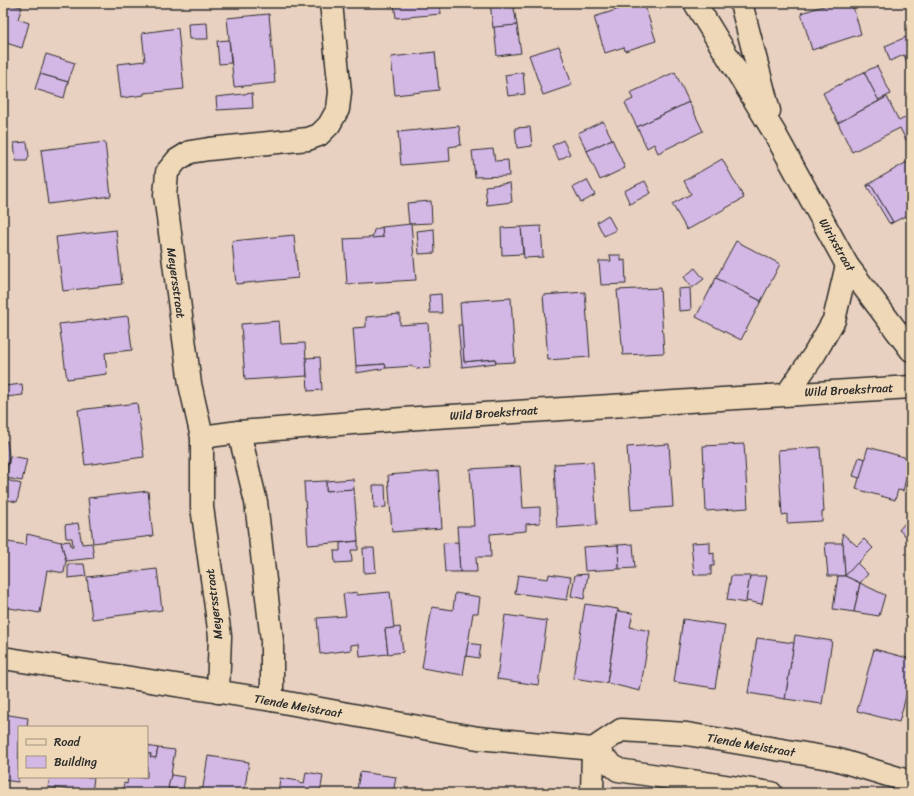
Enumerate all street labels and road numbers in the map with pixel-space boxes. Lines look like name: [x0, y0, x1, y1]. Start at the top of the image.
street label: Wirixstraat: [813, 214, 862, 277]
street label: Meyersstraat: [160, 246, 192, 320]
street label: Wild Broekstraat: [804, 377, 894, 403]
street label: Wild Broekstraat: [449, 399, 539, 427]
street label: Meyersstraat: [199, 567, 229, 641]
street label: Tiende Meistraat: [252, 687, 345, 725]
street label: Tiende Meistraat: [705, 726, 798, 764]

